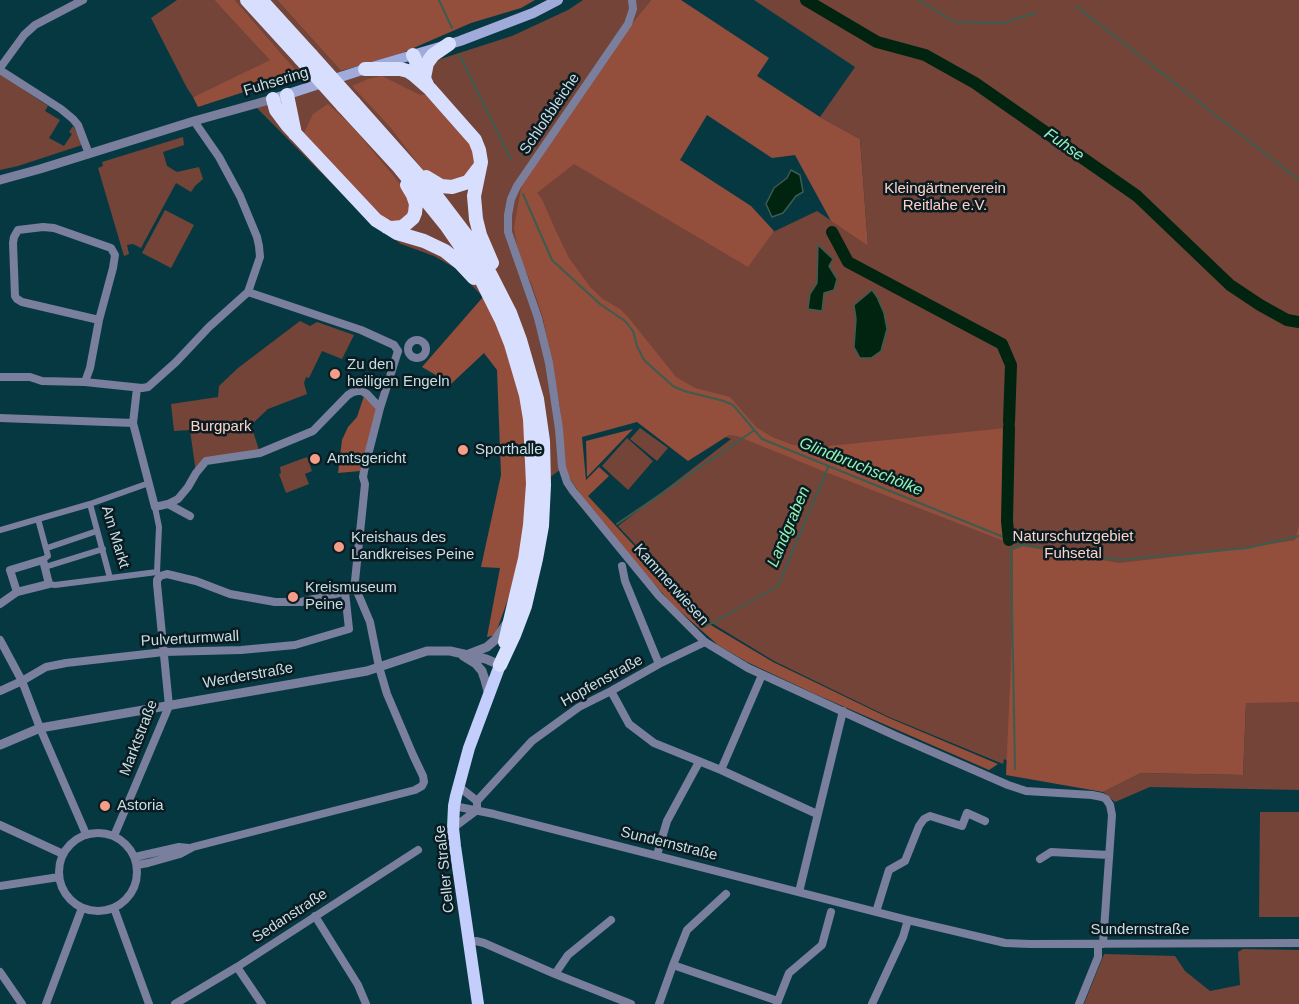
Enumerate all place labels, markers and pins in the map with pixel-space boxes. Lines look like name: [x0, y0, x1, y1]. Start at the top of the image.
place label: Zu den heiligen Engeln: [347, 356, 450, 391]
marker: Zu den heiligen Engeln: [328, 367, 342, 381]
place label: Sporthalle: [475, 441, 543, 459]
marker: Sporthalle: [456, 443, 470, 457]
place label: Amtsgericht: [327, 450, 406, 468]
marker: Amtsgericht: [308, 452, 322, 466]
place label: Kreishaus des Landkreises Peine: [351, 529, 474, 564]
marker: Kreishaus des Landkreises Peine: [332, 540, 346, 554]
place label: Kreismuseum Peine: [305, 579, 397, 614]
marker: Kreismuseum Peine: [286, 590, 300, 604]
place label: Astoria: [117, 797, 164, 815]
marker: Astoria: [98, 799, 112, 813]

